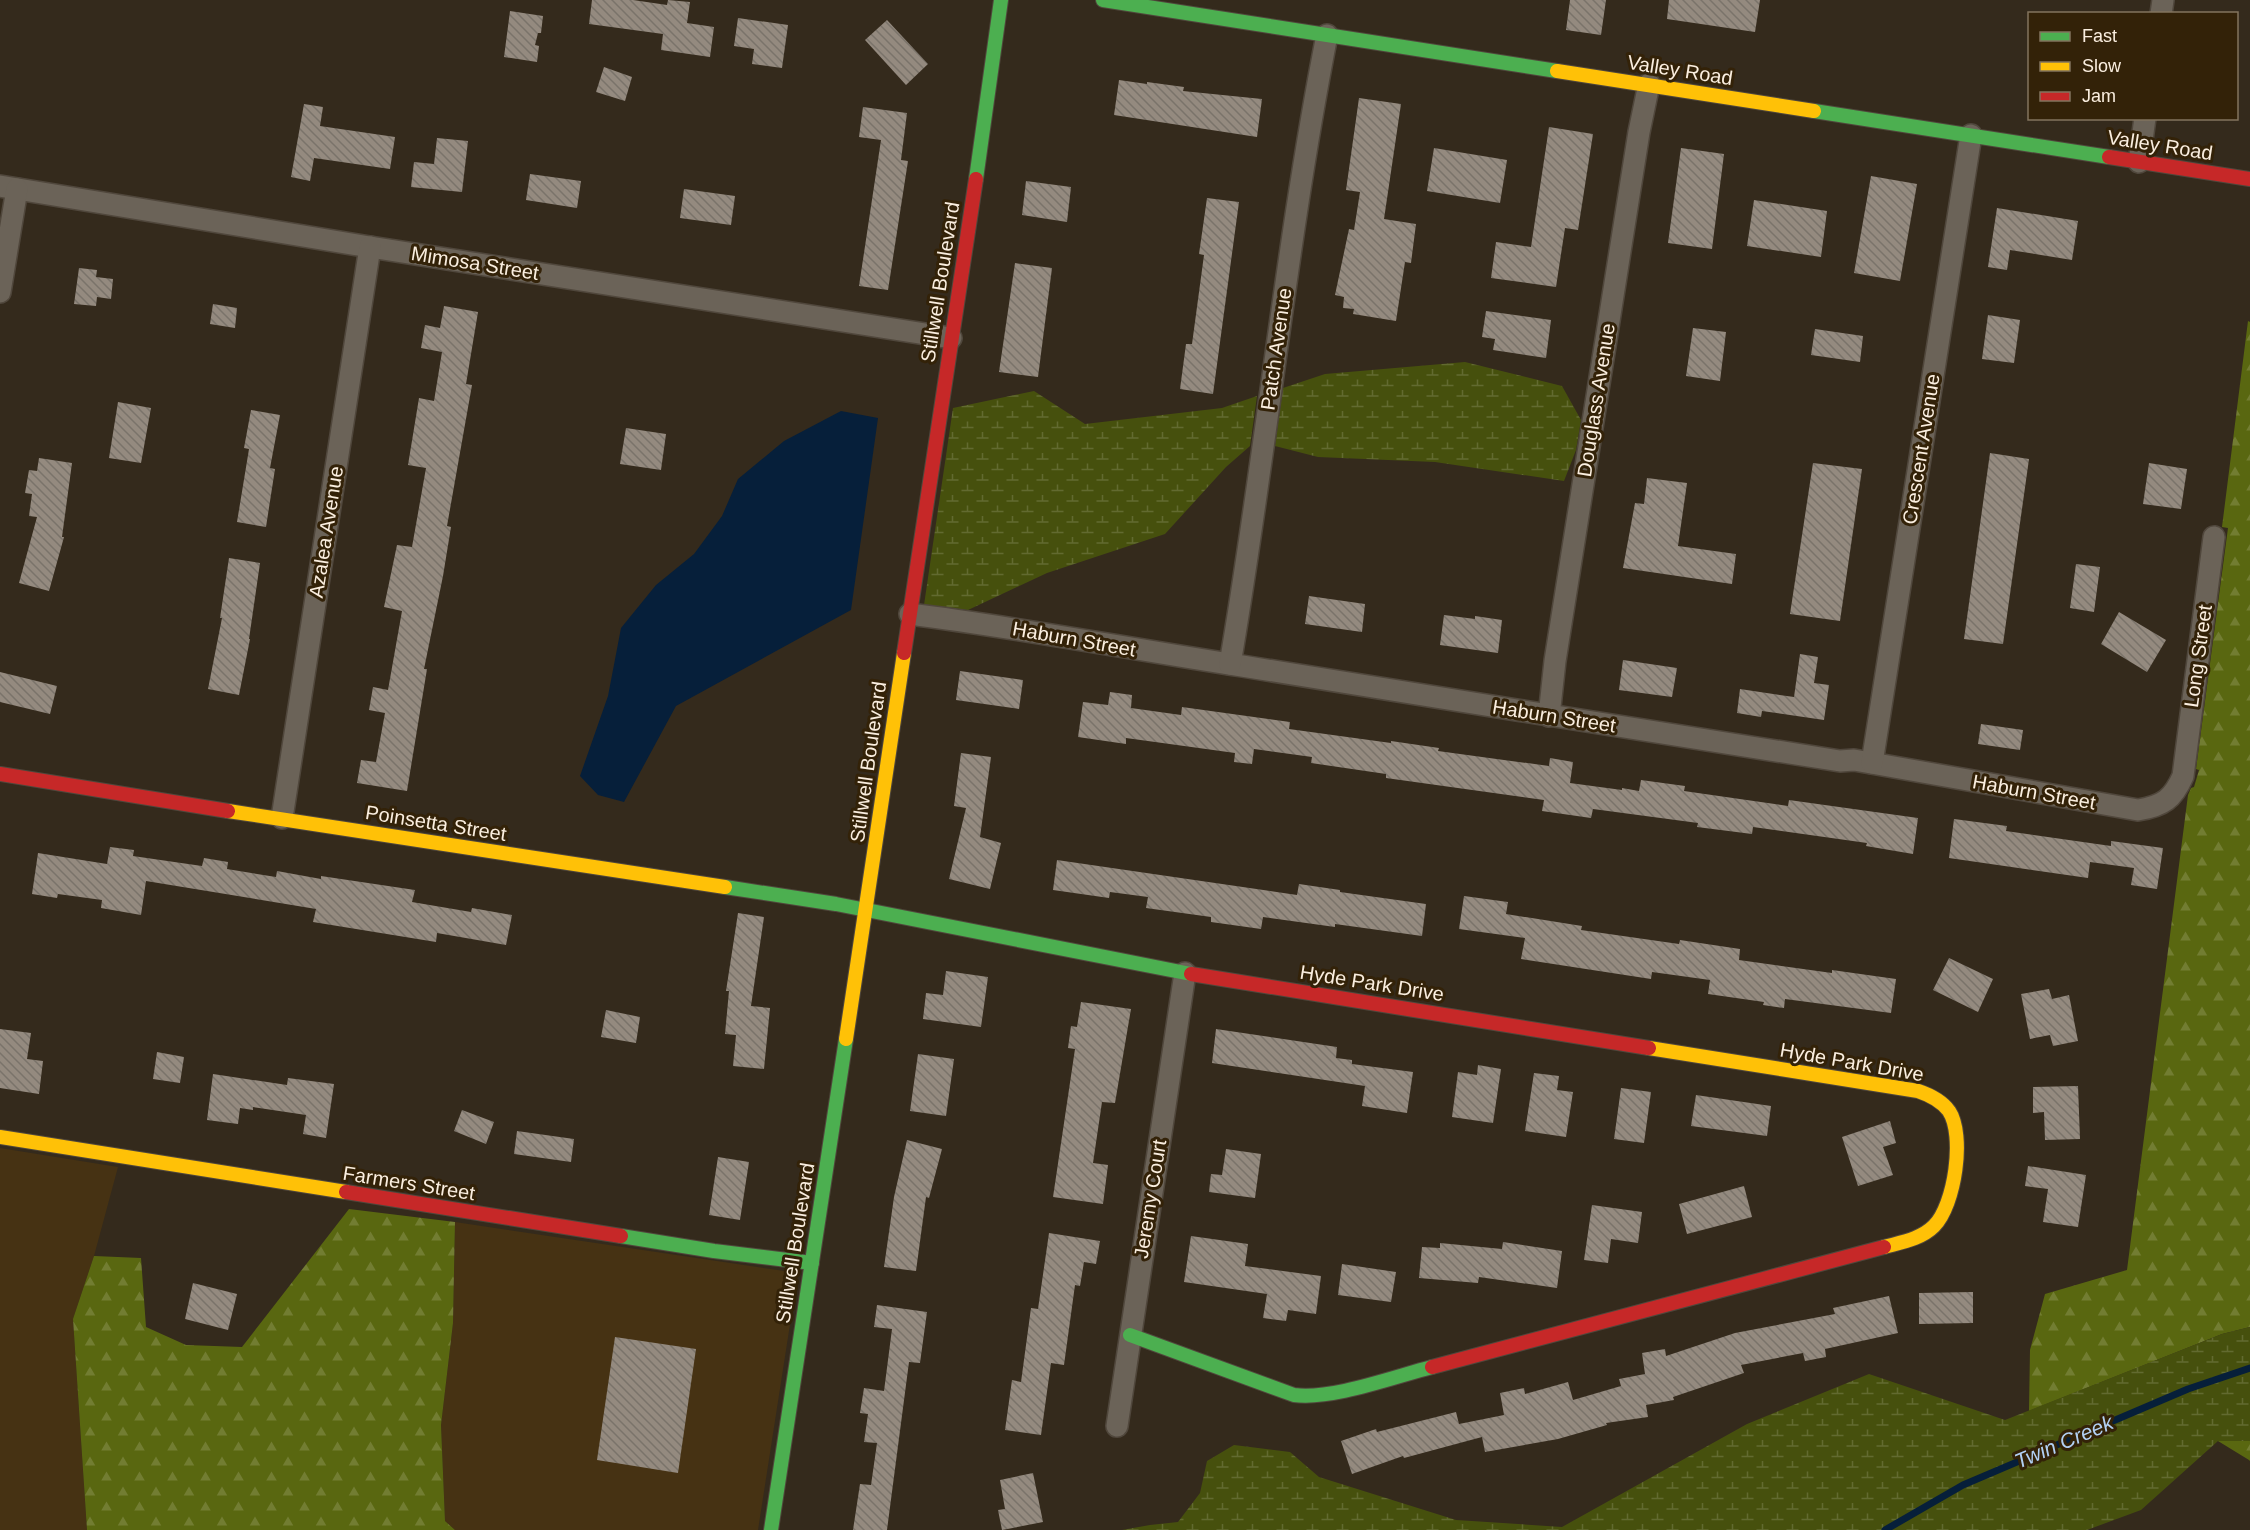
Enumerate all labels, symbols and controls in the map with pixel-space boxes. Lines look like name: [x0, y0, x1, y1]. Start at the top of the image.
legend: [2028, 12, 2238, 120]
text: Fast: [2082, 26, 2117, 46]
street label: Valley Road: [1626, 51, 1734, 89]
text: Slow: [2082, 56, 2122, 76]
text: Jam: [2082, 86, 2116, 106]
street label: Valley Road: [2106, 126, 2214, 164]
street label: Stillwell Boulevard: [916, 200, 964, 364]
street label: Mimosa Street: [410, 242, 541, 284]
street label: Patch Avenue: [1257, 287, 1295, 411]
street label: Douglass Avenue: [1573, 322, 1619, 478]
street label: Crescent Avenue: [1898, 372, 1944, 526]
street label: Azalea Avenue: [305, 465, 347, 599]
street label: Long Street: [2180, 603, 2216, 709]
street label: Haburn Street: [1011, 617, 1138, 661]
street label: Stillwell Boulevard: [846, 680, 890, 844]
street label: Haburn Street: [1491, 695, 1618, 737]
street label: Haburn Street: [1971, 770, 2098, 814]
street label: Poinsetta Street: [364, 801, 508, 845]
street label: Hyde Park Drive: [1298, 961, 1446, 1005]
street label: Hyde Park Drive: [1778, 1039, 1926, 1085]
street label: Jeremy Court: [1130, 1138, 1170, 1260]
street label: Stillwell Boulevard: [771, 1161, 819, 1325]
street label: Farmers Street: [341, 1162, 477, 1204]
water label: Twin Creek: [2011, 1410, 2118, 1473]

